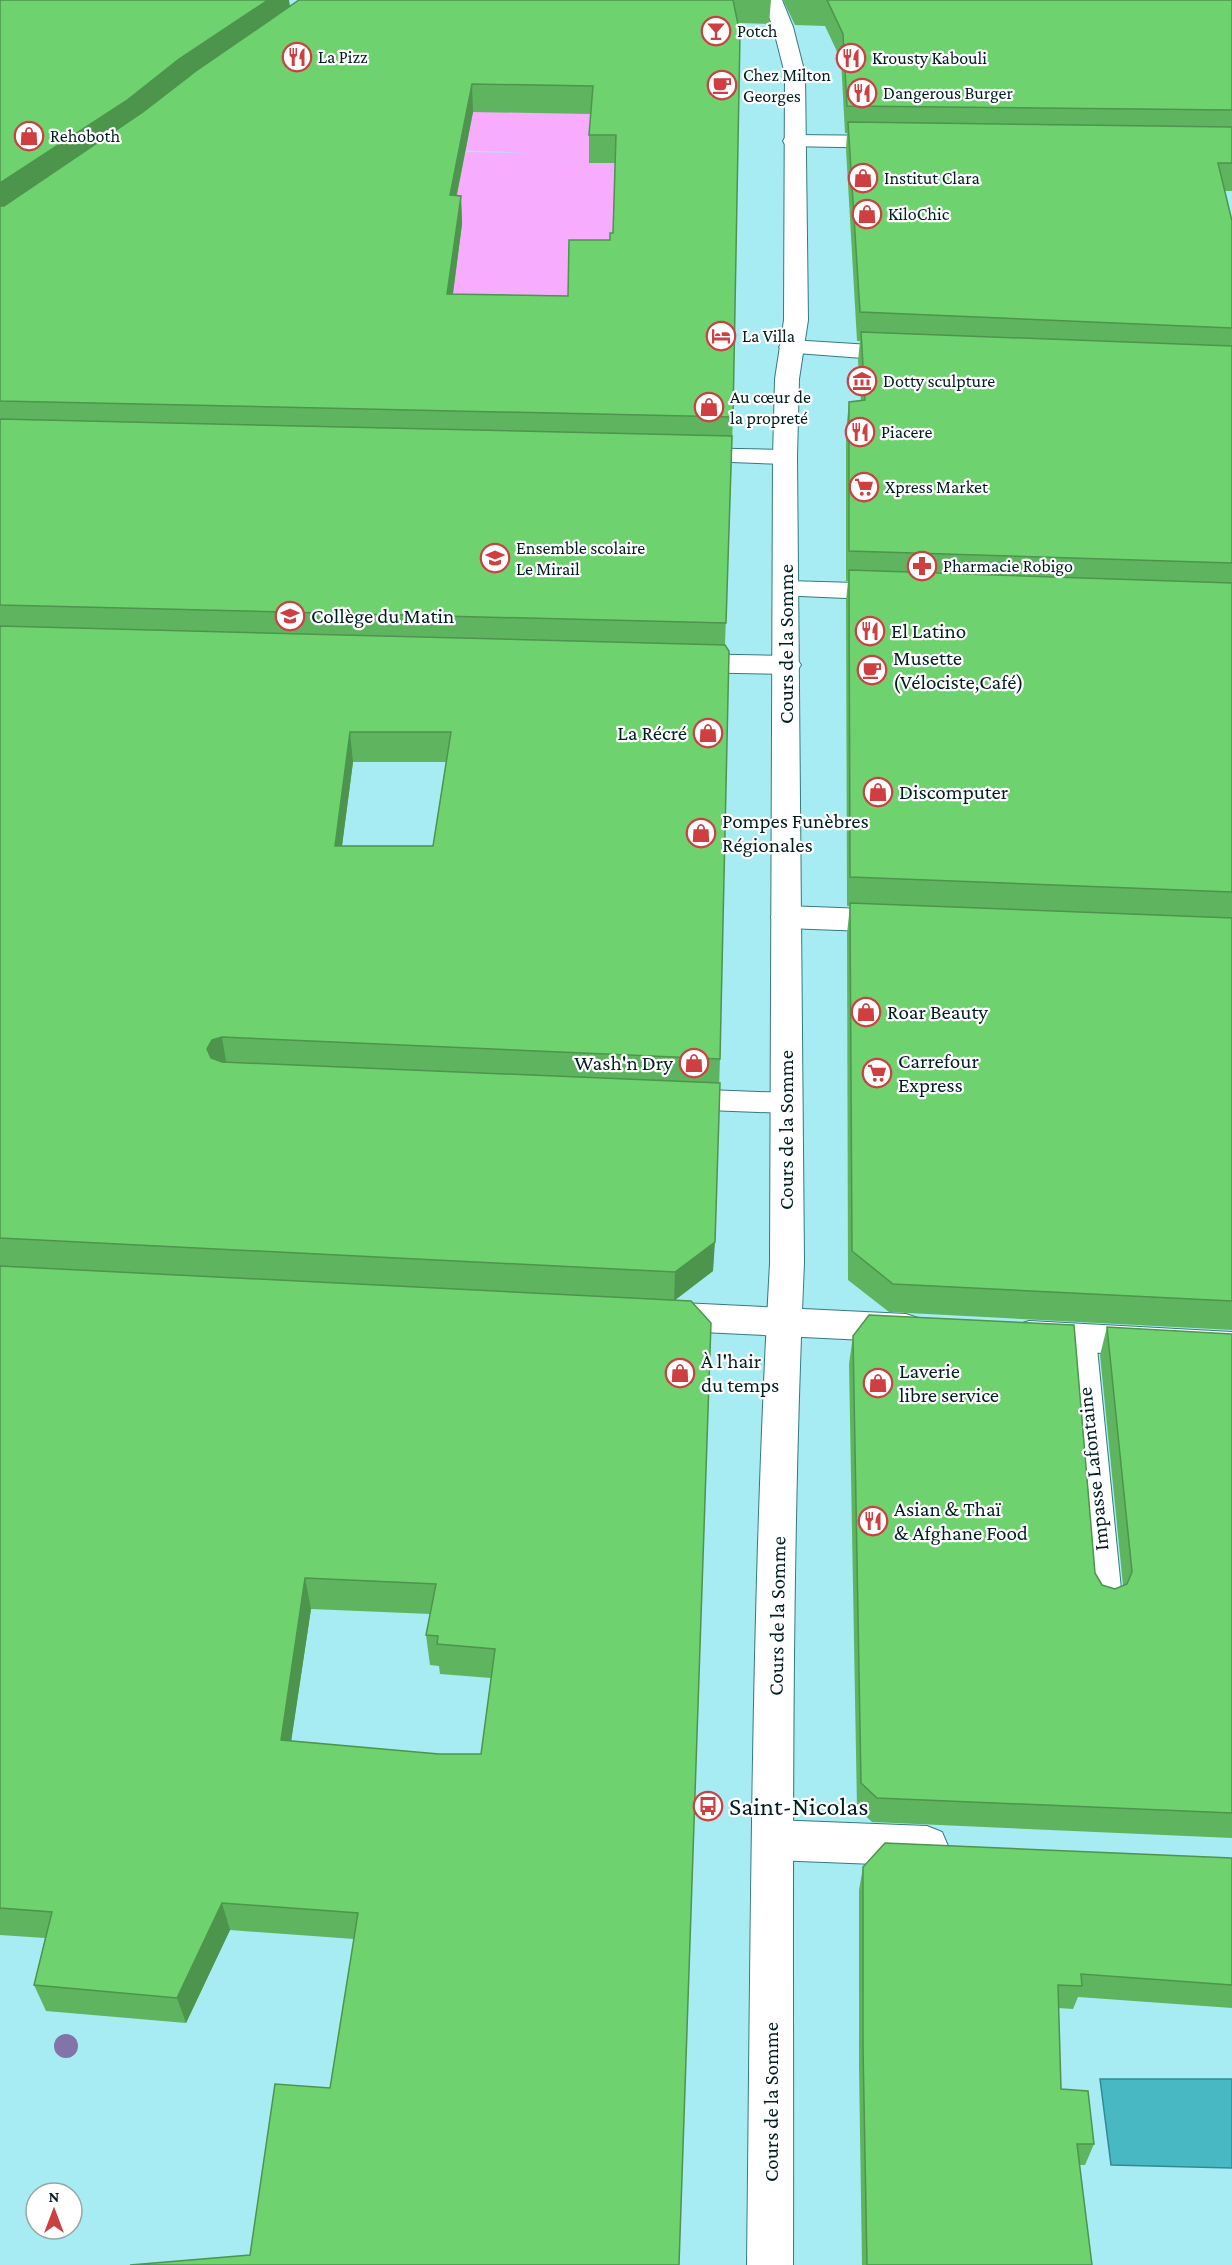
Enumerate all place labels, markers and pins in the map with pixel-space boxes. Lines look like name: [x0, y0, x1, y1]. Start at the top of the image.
bar icon: Potch: [700, 15, 732, 47]
place label: Potch: [737, 21, 778, 41]
restaurant icon: La Pizz: [281, 41, 313, 73]
restaurant icon: Krousty Kabouli: [835, 42, 867, 74]
place label: La Pizz: [318, 47, 368, 67]
place label: Krousty Kabouli: [872, 48, 987, 68]
place label: Chez Milton Georges: [743, 65, 831, 106]
cafe icon: Chez Milton Georges: [706, 69, 738, 101]
restaurant icon: Dangerous Burger: [846, 77, 878, 109]
place label: Dangerous Burger: [883, 83, 1013, 103]
shop icon: Rehoboth: [13, 120, 45, 152]
place label: Rehoboth: [50, 126, 120, 146]
shop icon: Institut Clara: [847, 162, 879, 194]
place label: Institut Clara: [884, 168, 980, 188]
shop icon: KiloChic: [851, 198, 883, 230]
place label: KiloChic: [888, 204, 950, 224]
hotel icon: La Villa: [705, 320, 737, 352]
place label: La Villa: [742, 326, 795, 346]
museum icon: Dotty sculpture: [846, 365, 878, 397]
place label: Dotty sculpture: [883, 371, 995, 391]
place label: Au cœur de la propreté: [730, 387, 811, 428]
shop icon: Au cœur de la propreté: [693, 391, 725, 423]
restaurant icon: Piacere: [844, 416, 876, 448]
place label: Piacere: [881, 422, 932, 442]
supermarket icon: Xpress Market: [848, 471, 880, 503]
place label: Xpress Market: [885, 477, 989, 497]
place label: Ensemble scolaire Le Mirail: [516, 538, 645, 579]
school or university icon: Ensemble scolaire Le Mirail: [479, 542, 511, 574]
pharmacy icon: Pharmacie Robigo: [906, 550, 938, 582]
place label: Pharmacie Robigo: [943, 556, 1073, 576]
school or university icon: Collège du Matin: [274, 600, 306, 632]
place label: Collège du Matin: [311, 604, 454, 628]
restaurant icon: El Latino: [854, 615, 886, 647]
place label: El Latino: [891, 619, 966, 643]
place label: Musette (Vélociste,Café): [893, 646, 1024, 694]
cafe icon: Musette (Vélociste,Café): [856, 654, 888, 686]
shop icon: La Récré: [692, 717, 724, 749]
place label: La Récré: [617, 721, 687, 745]
shop icon: Discomputer: [862, 776, 894, 808]
place label: Discomputer: [899, 780, 1009, 804]
place label: Pompes Funèbres Régionales: [722, 809, 869, 857]
shop icon: Pompes Funèbres Régionales: [685, 817, 717, 849]
shop icon: Roar Beauty: [850, 996, 882, 1028]
place label: Roar Beauty: [887, 1000, 988, 1024]
shop icon: Wash'n Dry: [678, 1047, 710, 1079]
place label: Carrefour Express: [898, 1049, 979, 1097]
place label: Wash'n Dry: [574, 1051, 673, 1075]
supermarket icon: Carrefour Express: [861, 1057, 893, 1089]
place label: À l'hair du temps: [701, 1349, 779, 1397]
shop icon: À l'hair du temps: [664, 1357, 696, 1389]
place label: Laverie libre service: [899, 1359, 999, 1407]
shop icon: Laverie libre service: [862, 1367, 894, 1399]
place label: Asian & Thaï & Afghane Food: [894, 1497, 1028, 1545]
restaurant icon: Asian & Thaï & Afghane Food: [857, 1505, 889, 1537]
bus stop icon: Saint-Nicolas: [692, 1790, 724, 1822]
place label: Saint-Nicolas: [729, 1792, 868, 1821]

